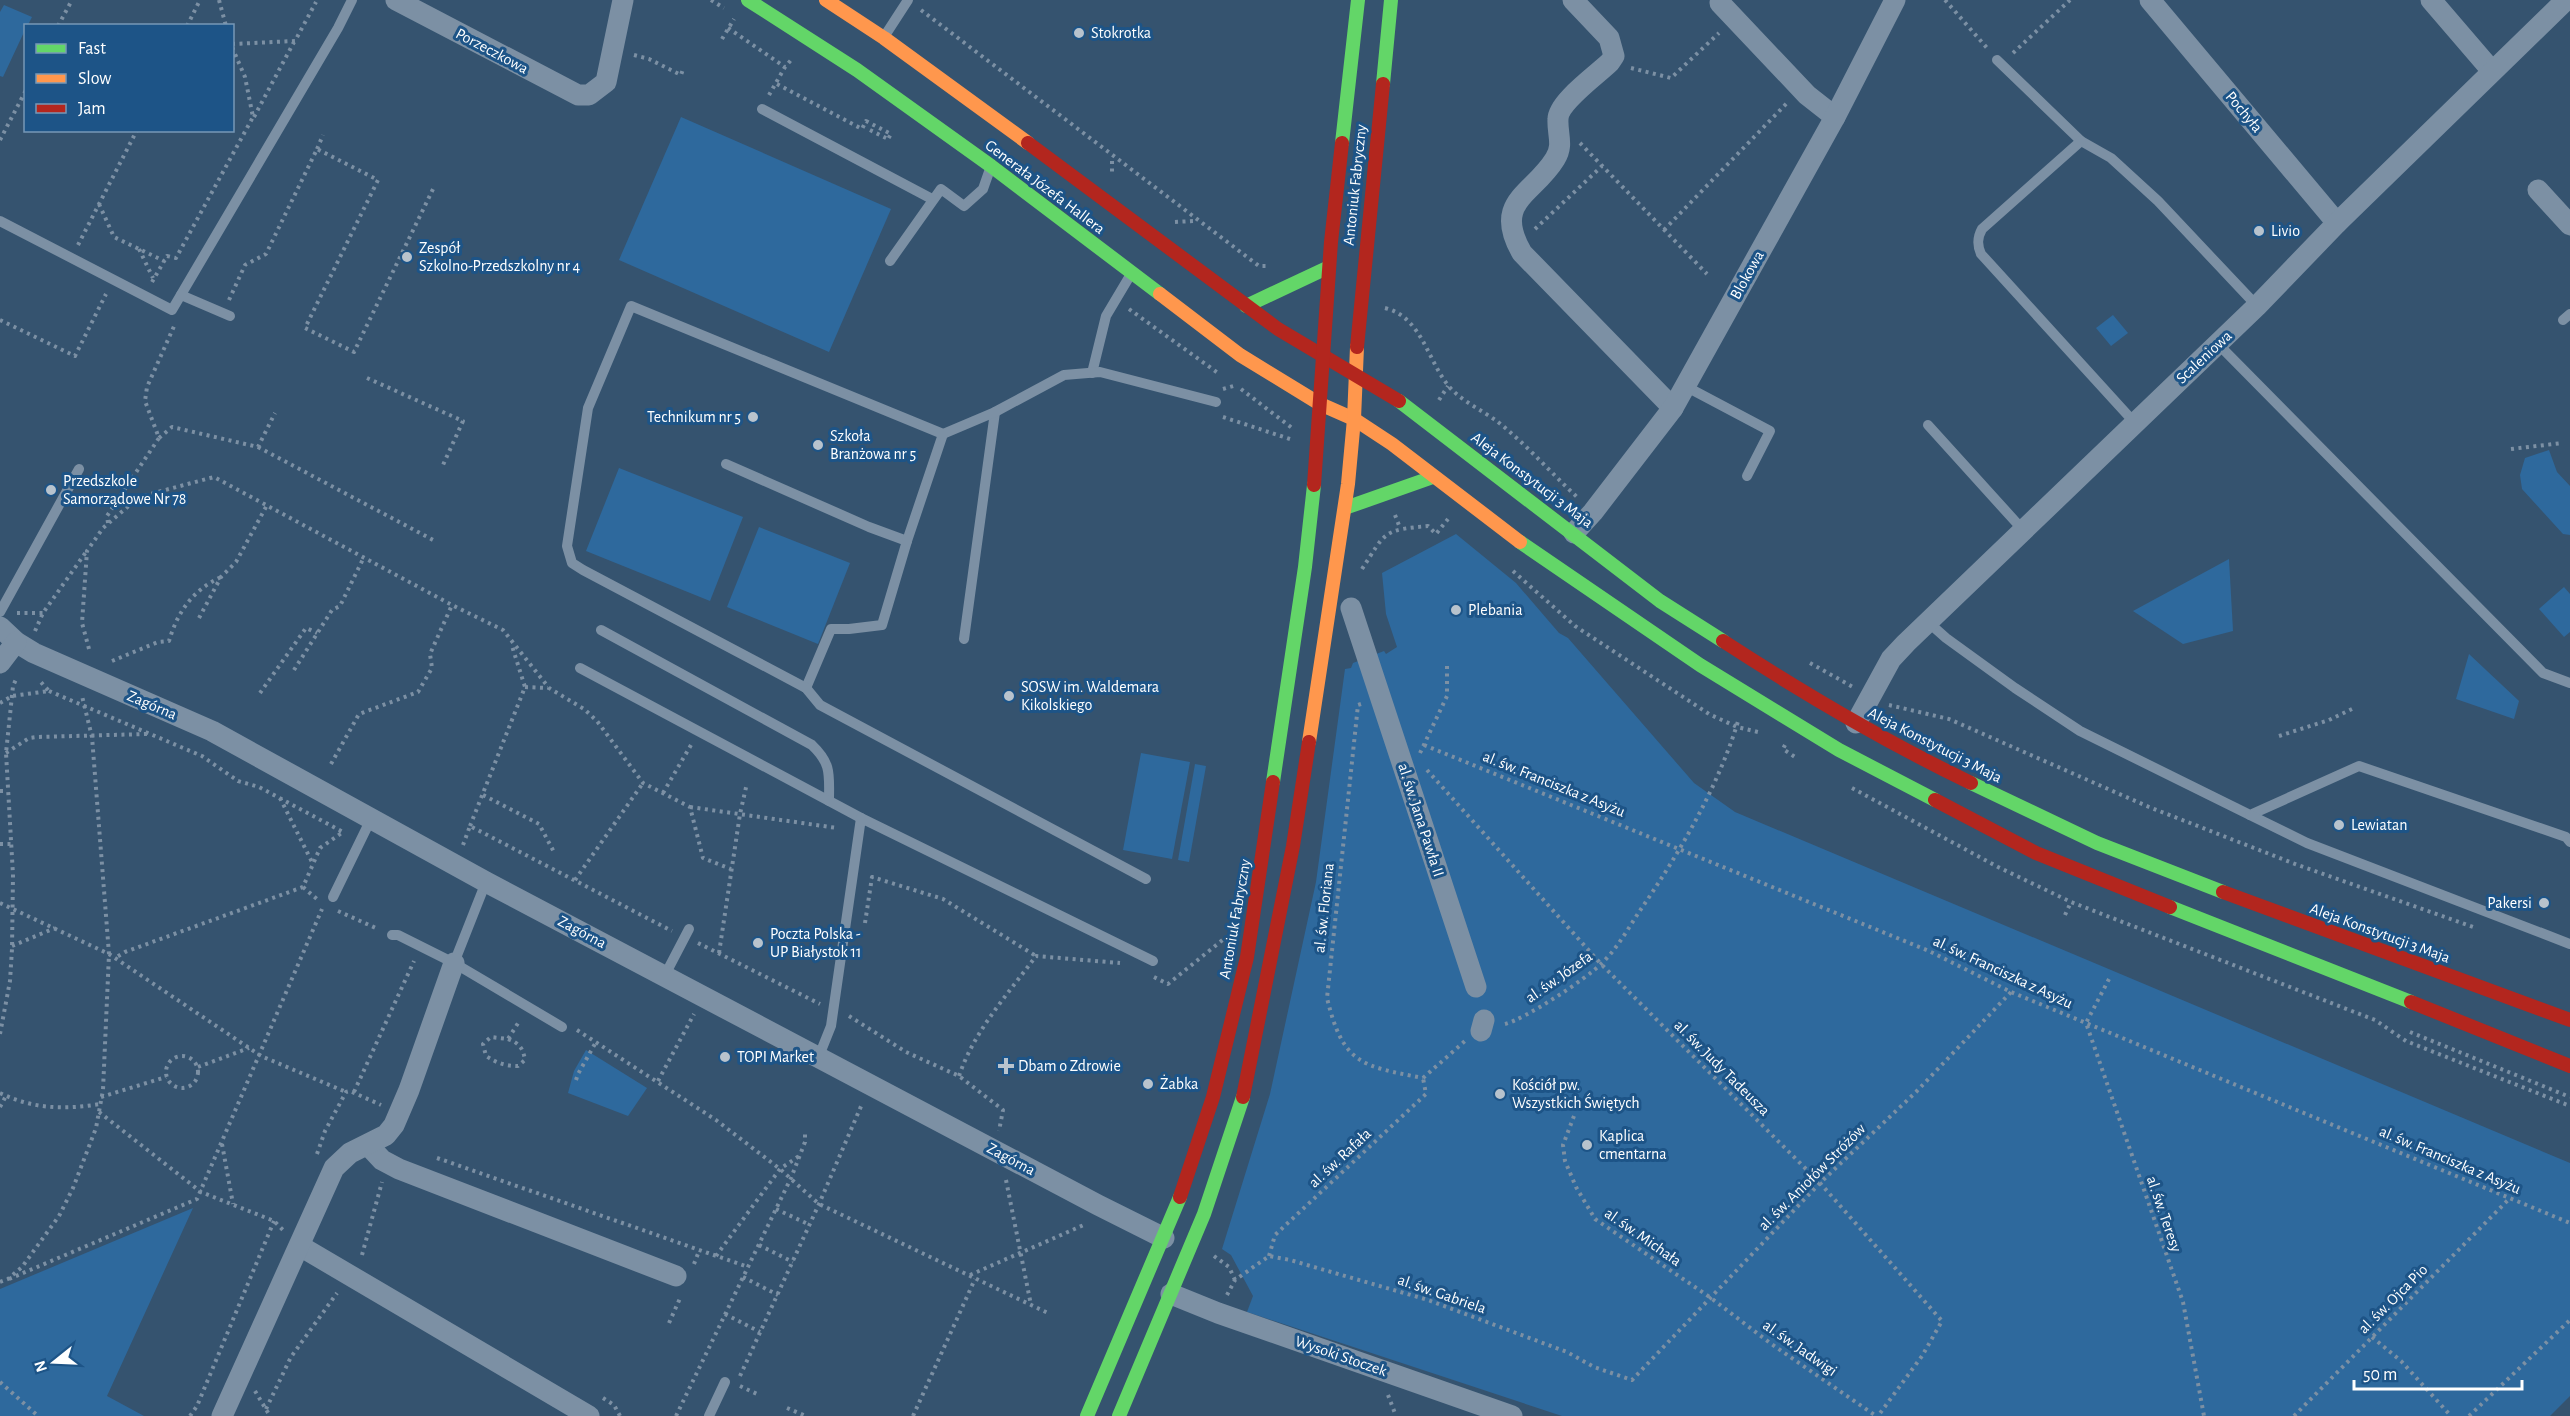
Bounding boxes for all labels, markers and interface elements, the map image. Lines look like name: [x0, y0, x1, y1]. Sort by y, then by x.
legend: [24, 24, 234, 132]
street label: Porzeczkowa: [453, 25, 531, 77]
place label: Stokrotka: [1091, 25, 1151, 41]
marker: Stokrotka: [1072, 26, 1086, 40]
text: Fast: [78, 40, 106, 58]
text: Slow: [78, 70, 111, 88]
street label: Pochyła: [2222, 88, 2266, 136]
text: Jam: [78, 100, 106, 118]
street label: Antoniuk Fabryczny: [1341, 124, 1370, 246]
street label: Generała Józefa Hallera: [982, 137, 1108, 237]
place label: Livio: [2271, 223, 2300, 239]
marker: Livio: [2252, 224, 2266, 238]
place label: Zespół Szkolno-Przedszkolny nr 4: [419, 240, 581, 275]
street label: Blokowa: [1727, 248, 1767, 302]
marker: Zespół Szkolno-Przedszkolny nr 4: [400, 250, 414, 264]
street label: Scaleniowa: [2173, 327, 2235, 387]
place label: Technikum nr 5: [647, 409, 741, 425]
marker: Technikum nr 5: [746, 410, 760, 424]
place label: Szkoła Branżowa nr 5: [830, 428, 916, 462]
street label: Aleja Konstytucji 3 Maja: [1468, 429, 1596, 532]
marker: Szkoła Branżowa nr 5: [811, 438, 825, 452]
place label: Przedszkole Samorządowe Nr 78: [63, 473, 186, 507]
marker: Przedszkole Samorządowe Nr 78: [44, 483, 58, 497]
place label: Plebania: [1468, 602, 1523, 618]
marker: Plebania: [1449, 603, 1463, 617]
place label: SOSW im. Waldemara Kikolskiego: [1021, 679, 1159, 713]
street label: Zagórna: [125, 687, 179, 723]
marker: SOSW im. Waldemara Kikolskiego: [1002, 689, 1016, 703]
street label: Aleja Konstytucji 3 Maja: [1865, 704, 2005, 787]
street label: al. św. Franciszka z Asyżu: [1480, 748, 1627, 821]
street label: al. św. Jana Pawła II: [1395, 761, 1447, 879]
place label: Lewiatan: [2351, 817, 2407, 833]
marker: Lewiatan: [2332, 818, 2346, 832]
street label: Antoniuk Fabryczny: [1217, 858, 1254, 980]
street label: al. św. Floriana: [1311, 862, 1337, 954]
place label: Pakersi: [2487, 895, 2532, 911]
marker: Pakersi: [2537, 896, 2551, 910]
street label: Aleja Konstytucji 3 Maja: [2307, 900, 2452, 967]
street label: Zagórna: [555, 913, 609, 951]
place label: Poczta Polska - UP Białystok 11: [770, 926, 861, 961]
street label: al. św. Franciszka z Asyżu: [1930, 933, 2075, 1012]
marker: Poczta Polska - UP Białystok 11: [751, 936, 765, 950]
street label: al. św. Józefa: [1523, 948, 1595, 1006]
street label: al. św. Judy Tadeusza: [1670, 1017, 1773, 1120]
place label: TOPI Market: [737, 1049, 814, 1065]
marker: TOPI Market: [718, 1050, 732, 1064]
place label: Dbam o Zdrowie: [1018, 1058, 1121, 1074]
marker: Dbam o Zdrowie: [999, 1059, 1013, 1073]
place label: Żabka: [1160, 1074, 1198, 1092]
marker: Żabka: [1141, 1077, 1155, 1091]
place label: Kościół pw. Wszystkich Świętych: [1512, 1077, 1640, 1112]
marker: Kościół pw. Wszystkich Świętych: [1493, 1087, 1507, 1101]
street label: al. św. Aniołów Stróżów: [1755, 1120, 1869, 1234]
street label: al. św. Franciszka z Asyżu: [2377, 1123, 2523, 1198]
street label: al. św. Rafała: [1306, 1125, 1374, 1191]
place label: Kaplica cmentarna: [1599, 1128, 1667, 1162]
marker: Kaplica cmentarna: [1580, 1138, 1594, 1152]
street label: Zagórna: [984, 1140, 1038, 1178]
street label: al. św. Teresy: [2143, 1174, 2184, 1254]
street label: al. św. Michała: [1602, 1205, 1684, 1269]
street label: al. św. Ojca Pio: [2355, 1261, 2431, 1337]
street label: al. św. Gabriela: [1396, 1271, 1488, 1317]
street label: al. św. Jadwigi: [1760, 1317, 1840, 1379]
north arrow: [24, 1332, 84, 1392]
street label: Wysoki Stoczek: [1293, 1333, 1390, 1380]
scale bar: [2354, 1353, 2522, 1391]
text: N: [31, 1359, 50, 1374]
text: 50 m: [2363, 1366, 2397, 1384]

